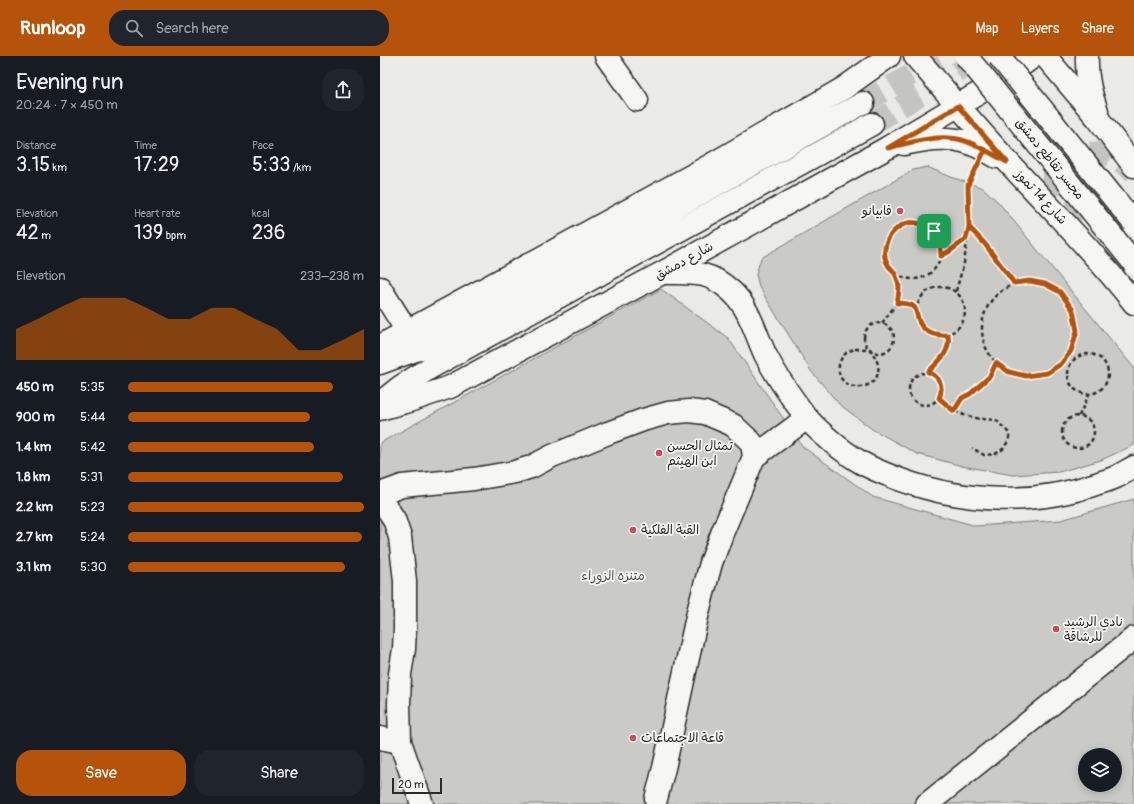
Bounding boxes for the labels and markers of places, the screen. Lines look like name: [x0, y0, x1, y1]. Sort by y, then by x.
place label: فابيانو: [861, 203, 892, 219]
marker: فابيانو: [895, 206, 905, 216]
pin: [917, 214, 951, 248]
place label: تمثال الحسن ابن الهيثم: [667, 438, 733, 471]
marker: تمثال الحسن ابن الهيثم: [654, 448, 664, 458]
place label: القبة الفلكية: [641, 522, 699, 538]
marker: القبة الفلكية: [628, 525, 638, 535]
place label: نادي الرشيد للرشاقة: [1064, 614, 1123, 645]
marker: نادي الرشيد للرشاقة: [1051, 624, 1061, 634]
place label: قاعة الاجتماعات: [641, 730, 724, 746]
marker: قاعة الاجتماعات: [628, 733, 638, 743]

